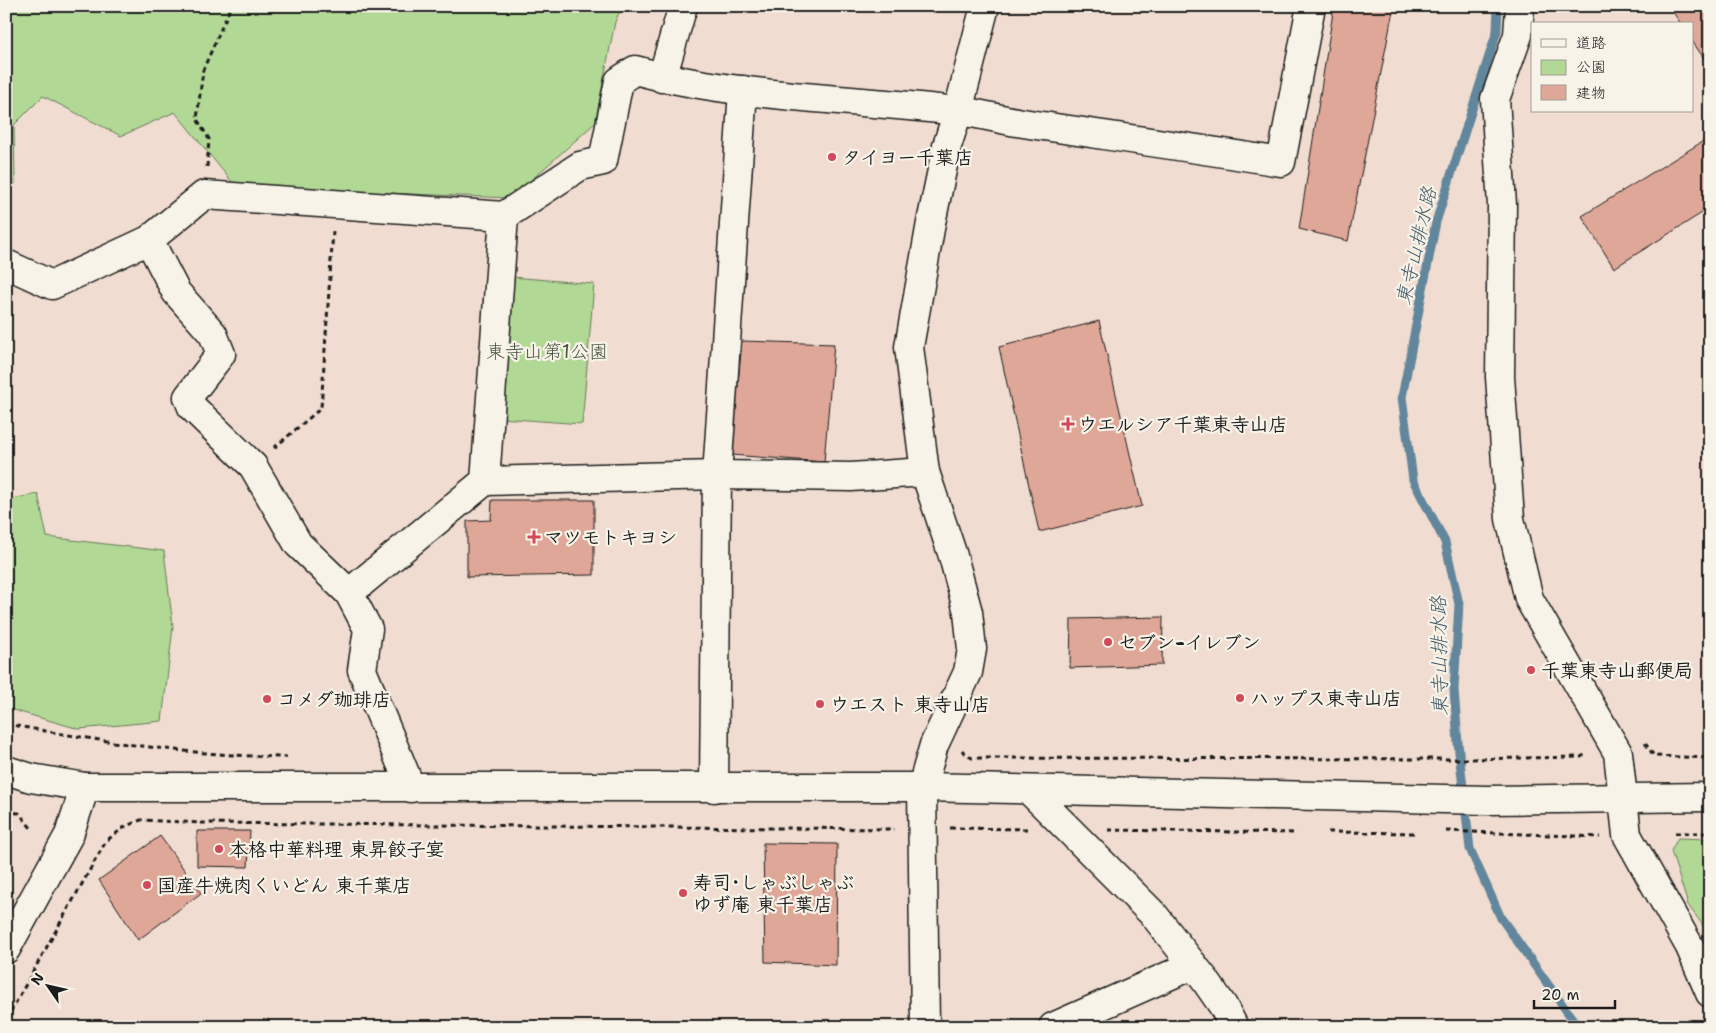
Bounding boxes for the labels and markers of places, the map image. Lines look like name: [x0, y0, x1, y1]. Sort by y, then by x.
place label: タイヨー千葉店: [842, 145, 973, 170]
marker: タイヨー千葉店: [826, 151, 838, 163]
place label: ウエルシア千葉東寺山店: [1078, 412, 1287, 437]
marker: ウエルシア千葉東寺山店: [1062, 418, 1074, 430]
place label: マツモトキヨシ: [544, 525, 677, 550]
marker: マツモトキヨシ: [528, 531, 540, 543]
place label: セブン-イレブン: [1118, 630, 1261, 655]
marker: セブン-イレブン: [1102, 636, 1114, 648]
place label: 千葉東寺山郵便局: [1541, 658, 1693, 683]
marker: 千葉東寺山郵便局: [1525, 664, 1537, 676]
place label: ハップス東寺山店: [1250, 686, 1402, 711]
place label: コメダ珈琲店: [277, 687, 391, 712]
place label: ウエスト 東寺山店: [830, 692, 990, 717]
marker: ハップス東寺山店: [1234, 692, 1246, 704]
marker: コメダ珈琲店: [261, 693, 273, 705]
marker: ウエスト 東寺山店: [814, 698, 826, 710]
place label: 本格中華料理 東昇餃子宴: [229, 837, 445, 862]
marker: 本格中華料理 東昇餃子宴: [213, 843, 225, 855]
place label: 寿司･しゃぶしゃぶ ゆず庵 東千葉店: [693, 870, 855, 917]
place label: 国産牛焼肉くいどん 東千葉店: [157, 873, 411, 898]
marker: 国産牛焼肉くいどん 東千葉店: [141, 879, 153, 891]
marker: 寿司･しゃぶしゃぶ ゆず庵 東千葉店: [677, 887, 689, 899]

